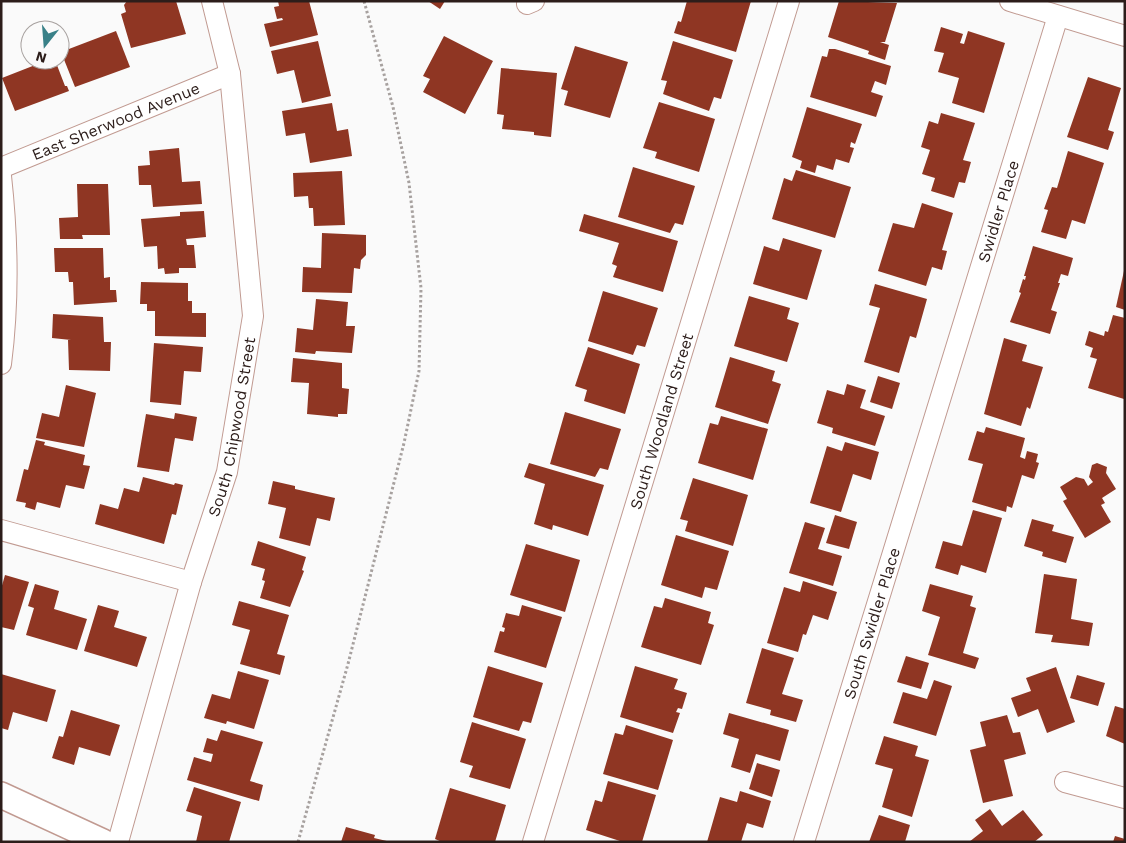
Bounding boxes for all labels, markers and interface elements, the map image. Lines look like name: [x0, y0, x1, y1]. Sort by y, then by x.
north arrow: [20, 20, 70, 70]
text: N: [34, 48, 48, 67]
street label: East Sherwood Avenue: [29, 78, 203, 164]
street label: Swidler Place: [974, 158, 1023, 265]
street label: South Woodland Street: [626, 331, 697, 512]
street label: South Chipwood Street: [204, 335, 259, 519]
street label: South Swidler Place: [840, 545, 904, 701]

